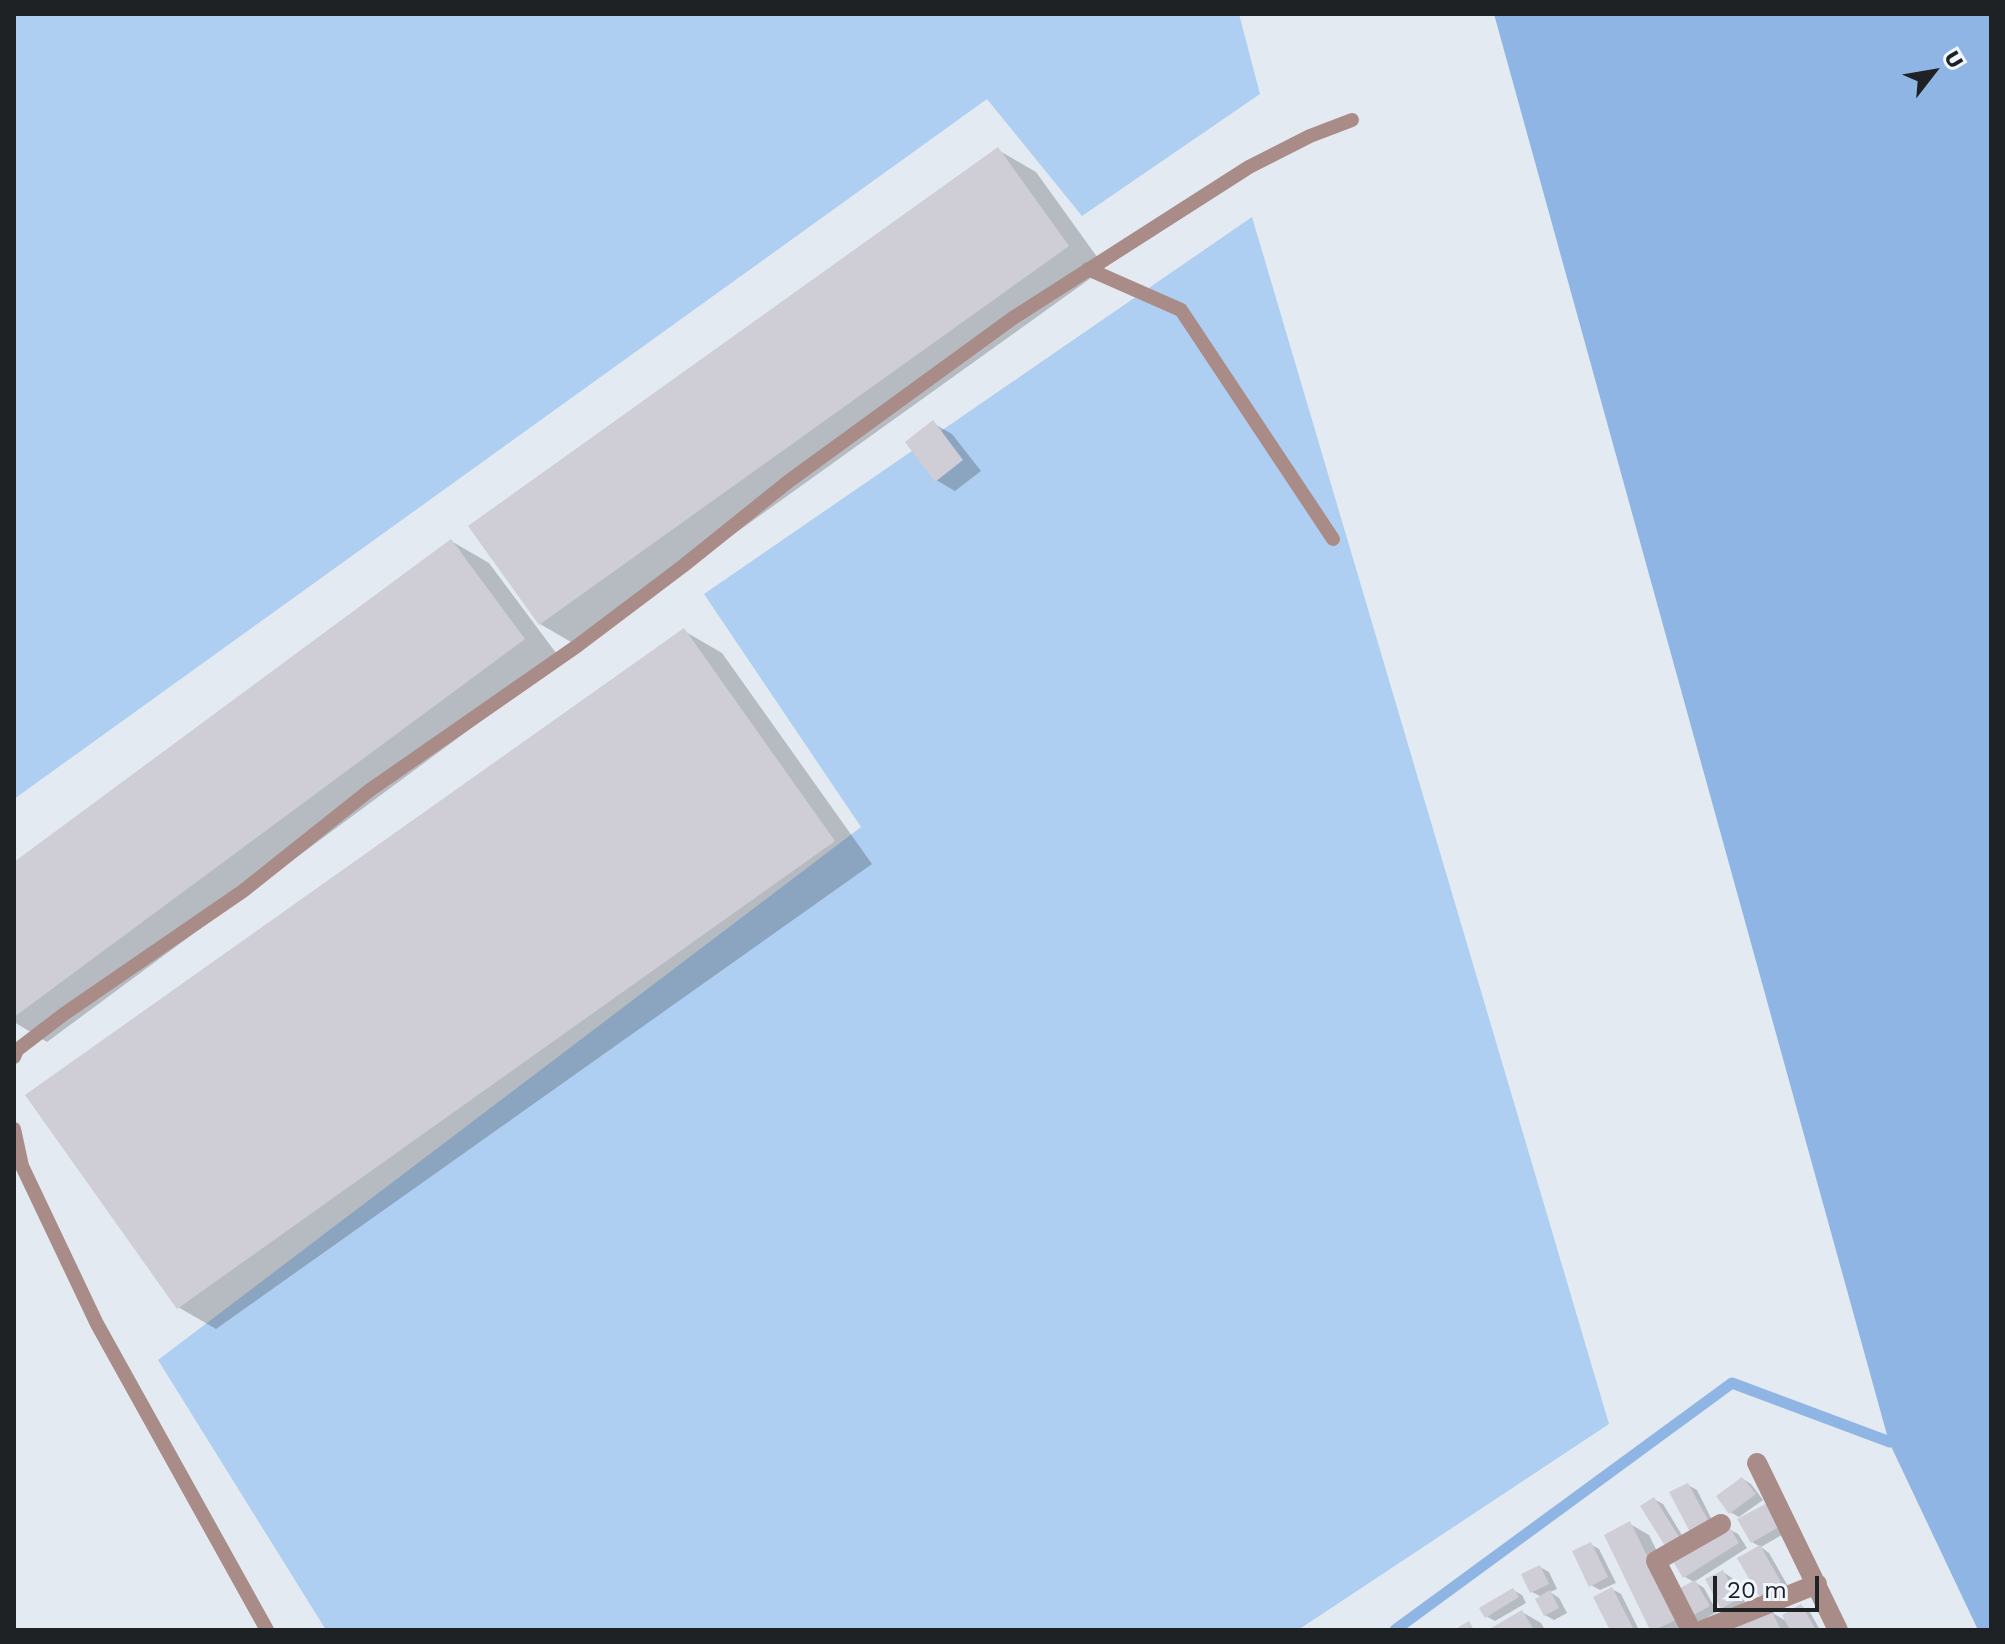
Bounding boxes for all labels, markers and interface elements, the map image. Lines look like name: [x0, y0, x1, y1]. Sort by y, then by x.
north arrow: [1893, 32, 1973, 112]
text: U: [1939, 46, 1969, 73]
scale bar: [1717, 1560, 1823, 1610]
text: 20 m: [1727, 1576, 1787, 1604]

